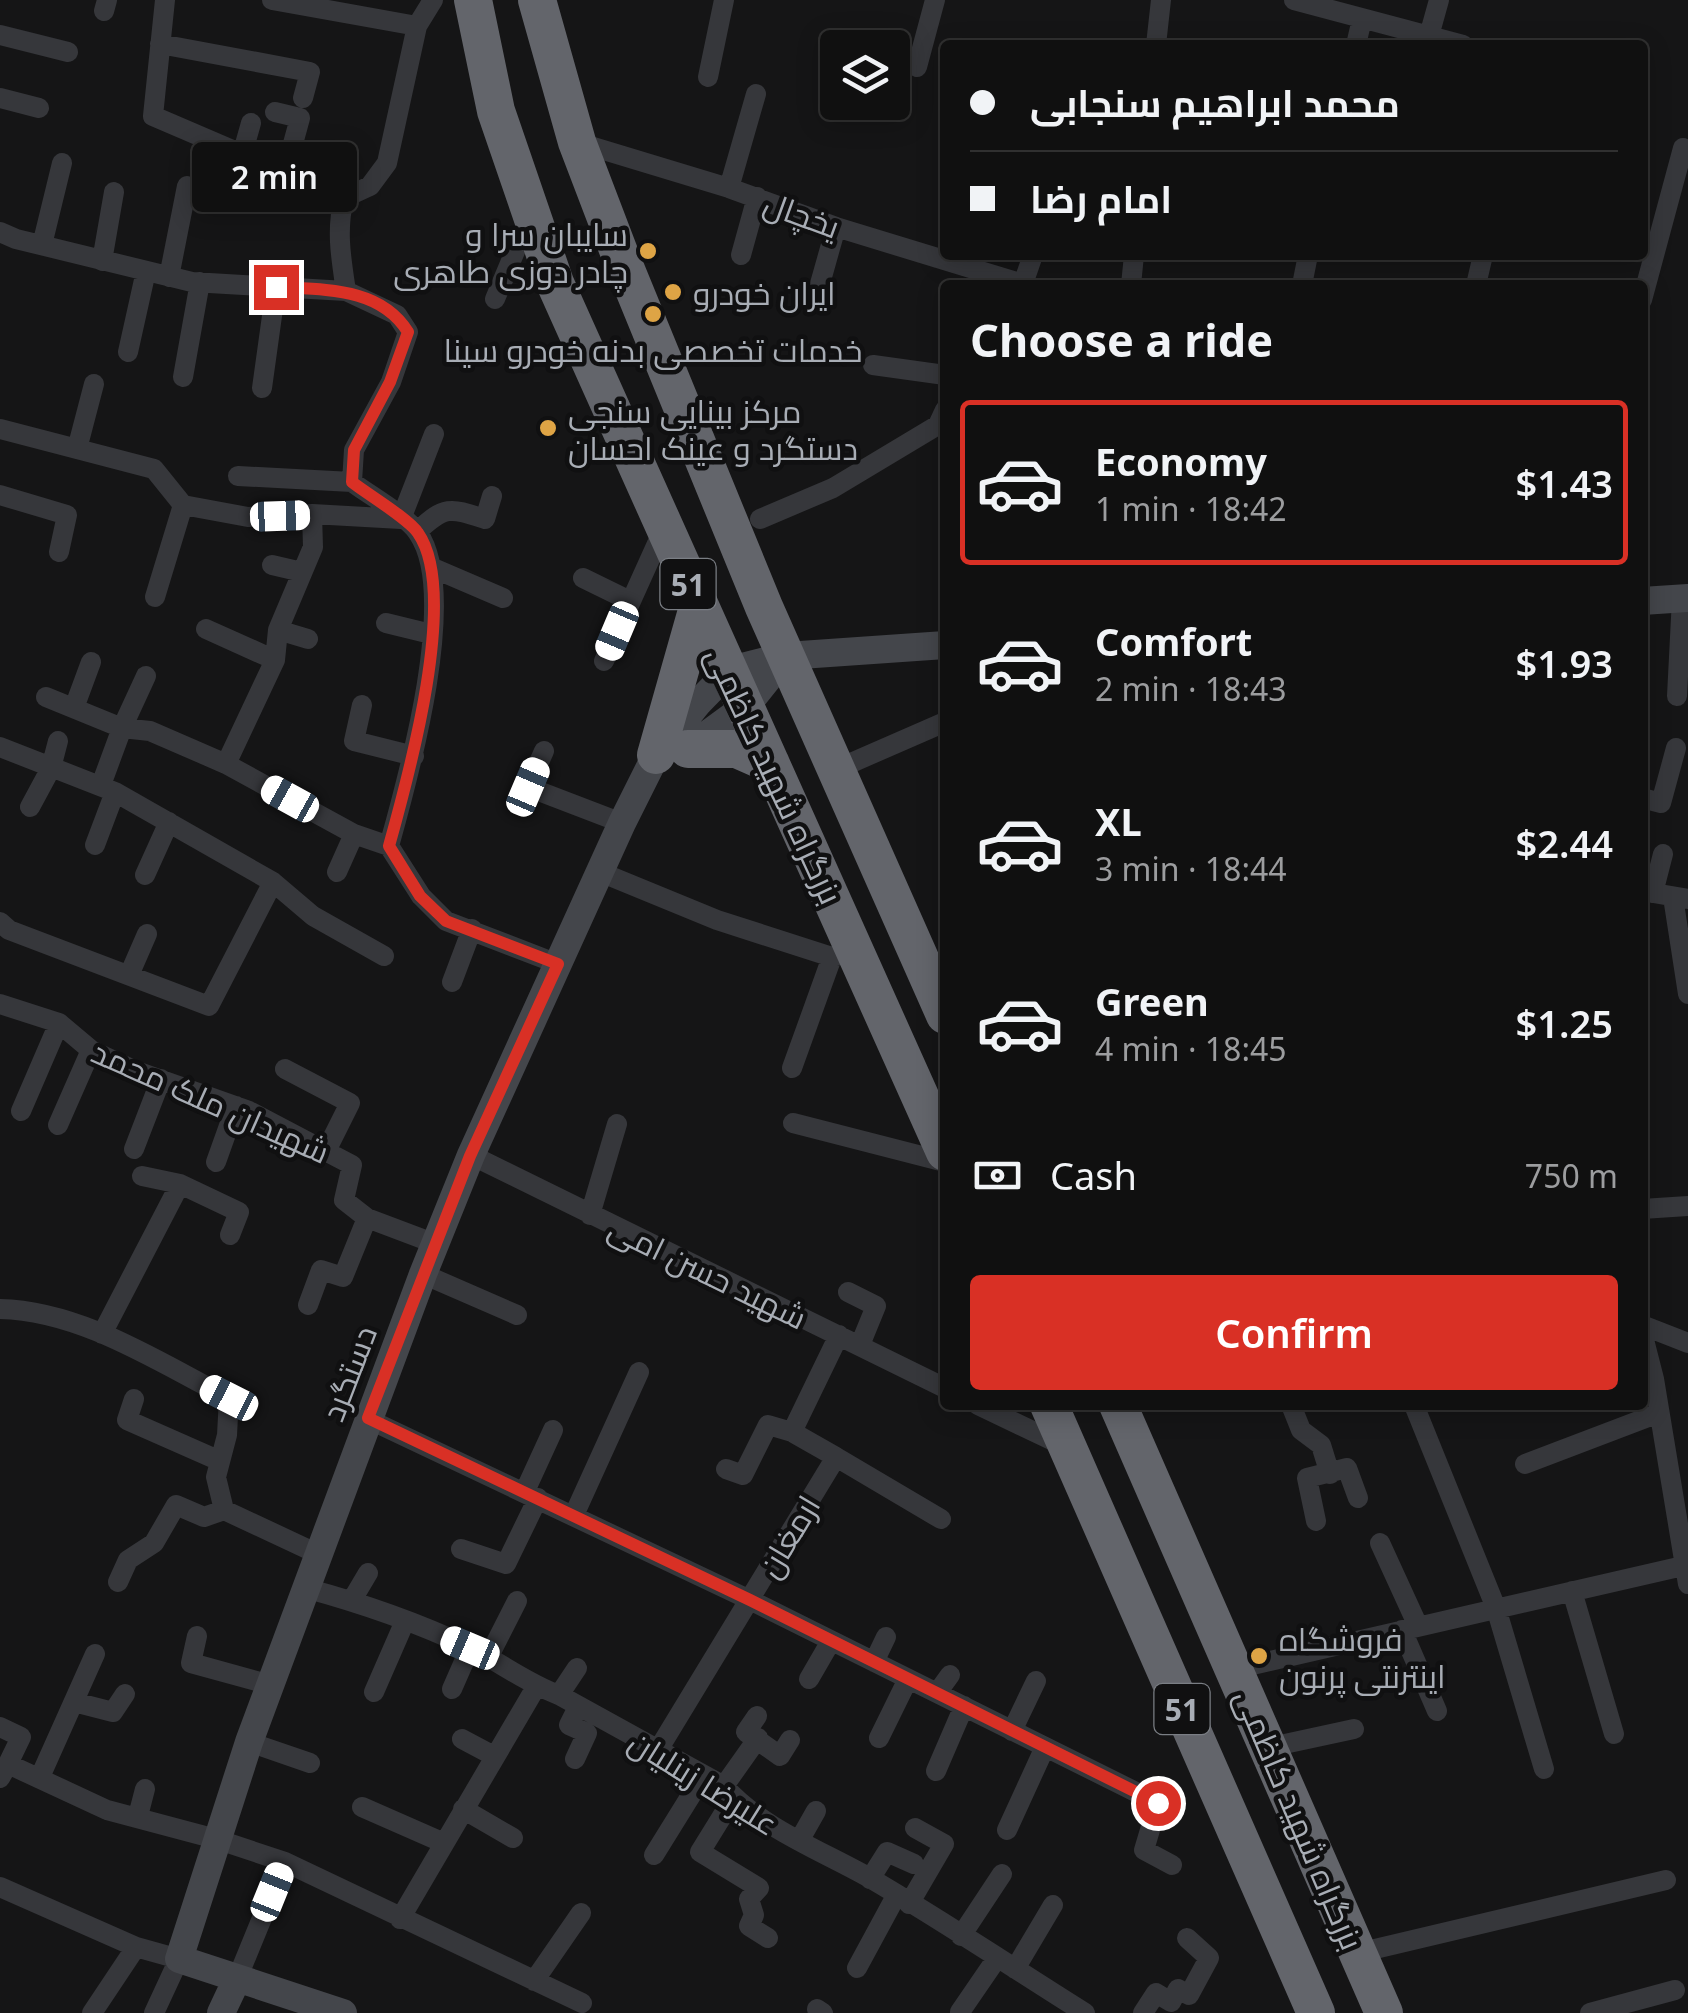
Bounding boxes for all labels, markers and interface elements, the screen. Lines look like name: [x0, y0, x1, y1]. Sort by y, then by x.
map controls: [820, 30, 910, 120]
button: layers: [820, 30, 910, 120]
text: محمد ابراهیم سنجابی: [1030, 76, 1400, 128]
callout: 2 min: [194, 142, 358, 212]
text: 2 min: [231, 155, 318, 198]
text: امام رضا: [1030, 172, 1172, 224]
street label: یخچال: [758, 180, 846, 249]
place label: سایبان سرا و چادر دوزی طاهری: [393, 212, 628, 293]
marker: سایبان سرا و چادر دوزی طاهری: [637, 240, 659, 262]
route end: [254, 265, 299, 310]
place label: ایران خودرو: [693, 271, 836, 314]
marker: ایران خودرو: [662, 281, 684, 303]
marker: خدمات تخصصی بدنه خودرو سینا: [642, 303, 664, 325]
text: Choose a ride: [970, 309, 1273, 370]
place label: خدمات تخصصی بدنه خودرو سینا: [443, 328, 863, 371]
place label: مرکز بینایی سنجی دستگرد و عینک احسان: [568, 389, 858, 469]
marker: مرکز بینایی سنجی دستگرد و عینک احسان: [537, 417, 559, 439]
text: Economy: [1095, 435, 1267, 487]
icon: car: [975, 438, 1065, 528]
text: $1.43: [1516, 457, 1613, 509]
text: 1 min · 18:42: [1095, 487, 1287, 530]
car: [249, 500, 311, 532]
road number: 51: [660, 559, 716, 609]
car: [591, 598, 643, 664]
text: Comfort: [1095, 615, 1252, 667]
icon: car: [975, 618, 1065, 708]
text: $1.93: [1516, 637, 1613, 689]
street label: بزرگراه شهید کاظمی: [697, 640, 853, 910]
text: 2 min · 18:43: [1095, 667, 1287, 710]
car: [502, 754, 554, 820]
car: [256, 771, 324, 827]
text: XL: [1095, 795, 1142, 847]
icon: car: [975, 798, 1065, 888]
text: $2.44: [1516, 817, 1613, 869]
text: 3 min · 18:44: [1095, 847, 1287, 890]
text: Green: [1095, 975, 1209, 1027]
icon: car: [975, 978, 1065, 1068]
text: $1.25: [1516, 997, 1613, 1049]
text: 4 min · 18:45: [1095, 1027, 1287, 1070]
street label: شهیدان ملک محمد: [85, 1029, 337, 1173]
icon: cash: [970, 1148, 1025, 1203]
text: Cash: [1050, 1149, 1137, 1201]
text: 750 m: [1525, 1154, 1618, 1197]
street label: شهید حسن امی: [602, 1205, 814, 1339]
button: Confirm: [970, 1275, 1618, 1390]
street label: دستگرد: [310, 1319, 386, 1427]
car: [195, 1371, 263, 1425]
street label: ارمغان: [747, 1487, 829, 1585]
place label: فروشگاه اینترنتی پرنون: [1279, 1617, 1446, 1698]
car: [437, 1622, 503, 1674]
marker: فروشگاه اینترنتی پرنون: [1248, 1645, 1270, 1667]
street label: بزرگراه شهید کاظمی: [1226, 1682, 1374, 1956]
road number: 51: [1154, 1684, 1210, 1734]
street label: علیرضا زینلیان: [621, 1719, 787, 1845]
route start: [1136, 1781, 1181, 1826]
car: [247, 1859, 297, 1925]

